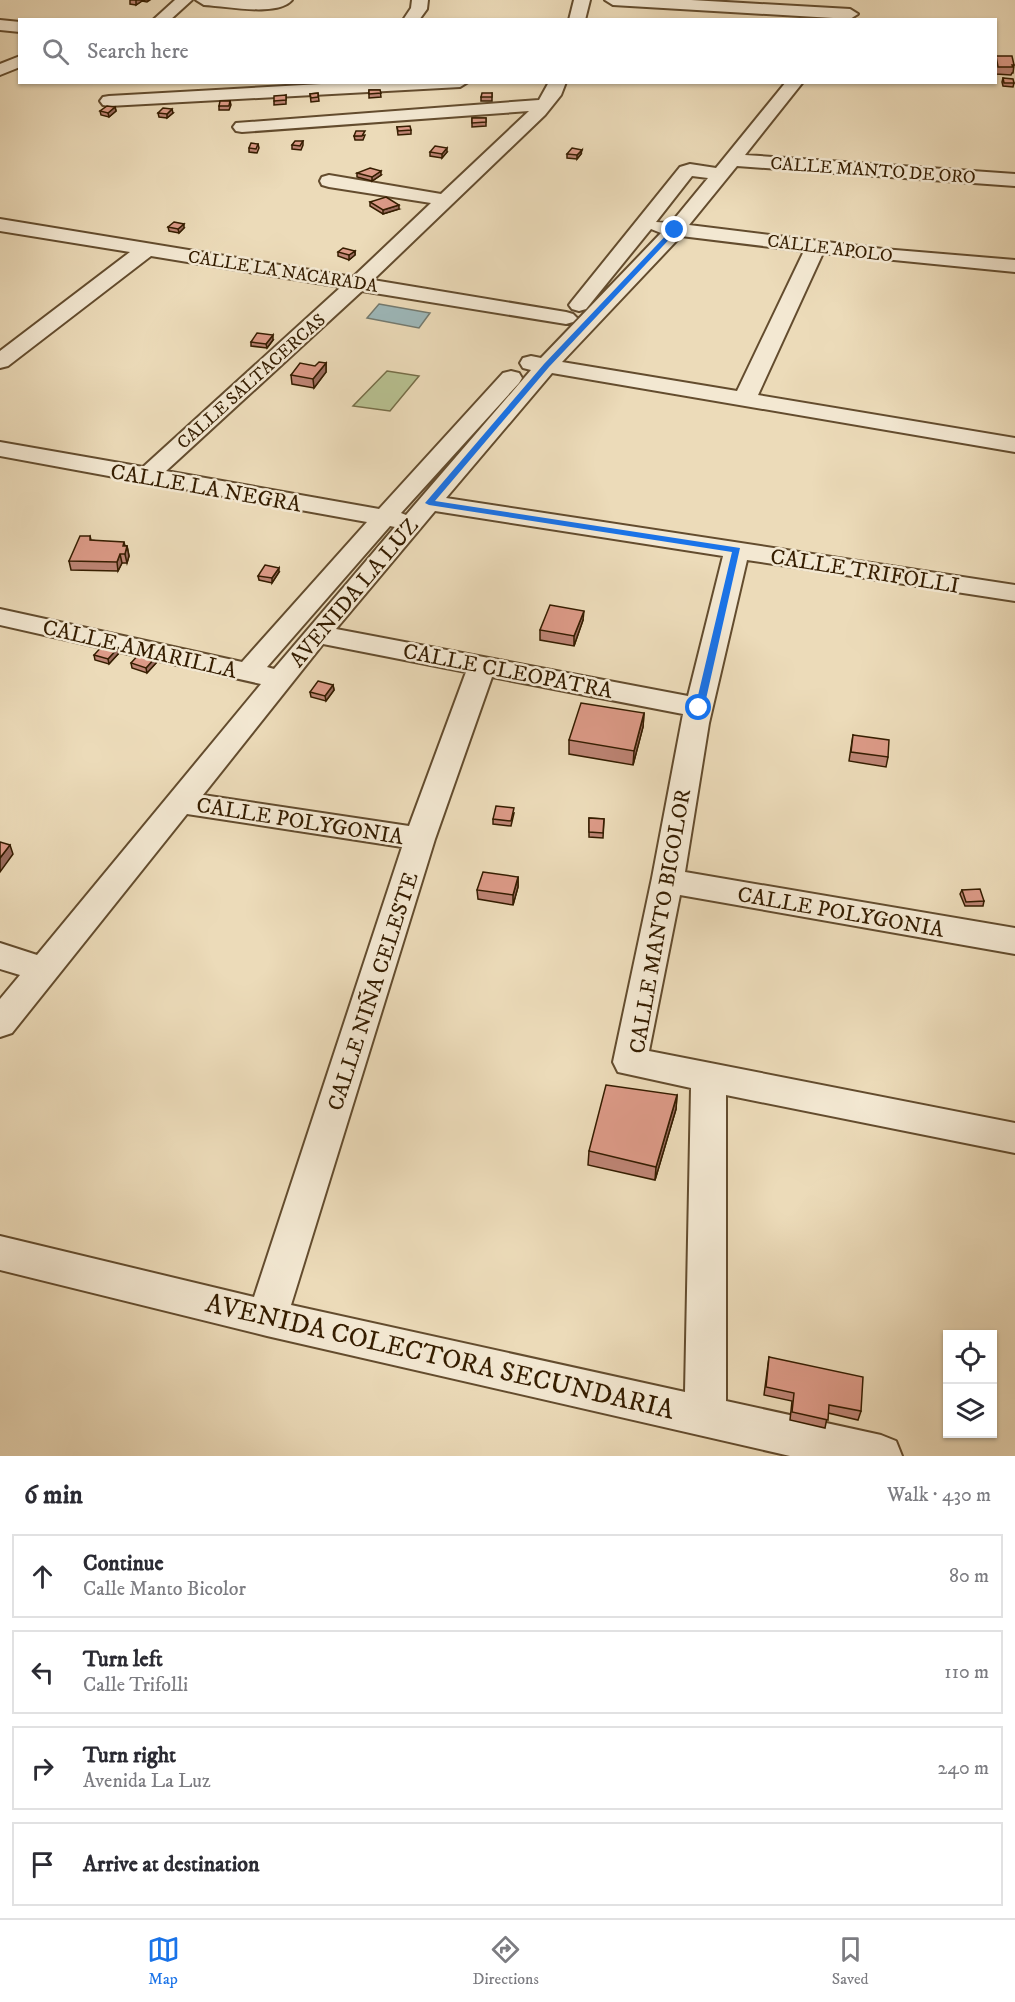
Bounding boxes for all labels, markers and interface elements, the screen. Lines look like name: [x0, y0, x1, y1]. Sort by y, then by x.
search box: [18, 18, 997, 84]
icon: search: [39, 35, 72, 68]
text: Search here: [87, 38, 189, 65]
street label: CALLE MANTO DE ORO: [769, 153, 976, 189]
route end: [661, 216, 687, 242]
street label: CALLE APOLO: [766, 230, 894, 268]
street label: CALLE LA NACARADA: [186, 246, 380, 298]
street label: CALLE SALTACERCAS: [173, 309, 331, 454]
street label: CALLE LA NEGRA: [108, 458, 304, 519]
street label: AVENIDA LA LUZ: [284, 513, 424, 673]
street label: CALLE TRIFOLLI: [769, 543, 961, 600]
street label: CALLE AMARILLA: [40, 614, 240, 685]
street label: CALLE CLEOPATRA: [401, 638, 616, 705]
route start: [685, 694, 711, 720]
street label: CALLE MANTO BICOLOR: [624, 786, 697, 1056]
street label: CALLE POLYGONIA: [194, 792, 406, 851]
street label: CALLE NIÑA CELESTE: [321, 868, 425, 1114]
street label: CALLE POLYGONIA: [735, 881, 947, 944]
street label: AVENIDA COLECTORA SECUNDARIA: [202, 1286, 678, 1428]
map controls: [943, 1330, 997, 1438]
button: locate: [943, 1330, 997, 1384]
button: layers: [943, 1384, 997, 1438]
text: 6 min: [24, 1479, 83, 1512]
text: Walk · 430 m: [887, 1483, 991, 1508]
text: Continue: [83, 1550, 164, 1577]
icon: ahead: [26, 1560, 59, 1593]
text: 80 m: [949, 1564, 989, 1589]
text: Calle Manto Bicolor: [83, 1577, 246, 1602]
text: Turn left: [83, 1646, 163, 1673]
icon: left: [26, 1656, 59, 1689]
text: 110 m: [944, 1660, 989, 1685]
text: Calle Trifolli: [83, 1673, 188, 1698]
text: Turn right: [83, 1742, 176, 1769]
icon: right: [26, 1752, 59, 1785]
text: 240 m: [938, 1756, 989, 1781]
text: Avenida La Luz: [83, 1769, 211, 1794]
icon: arrive: [26, 1848, 59, 1881]
text: Arrive at destination: [83, 1851, 260, 1878]
tab: Map: [147, 1933, 180, 1989]
tab: Directions: [473, 1933, 539, 1989]
tab: Saved: [832, 1933, 869, 1989]

